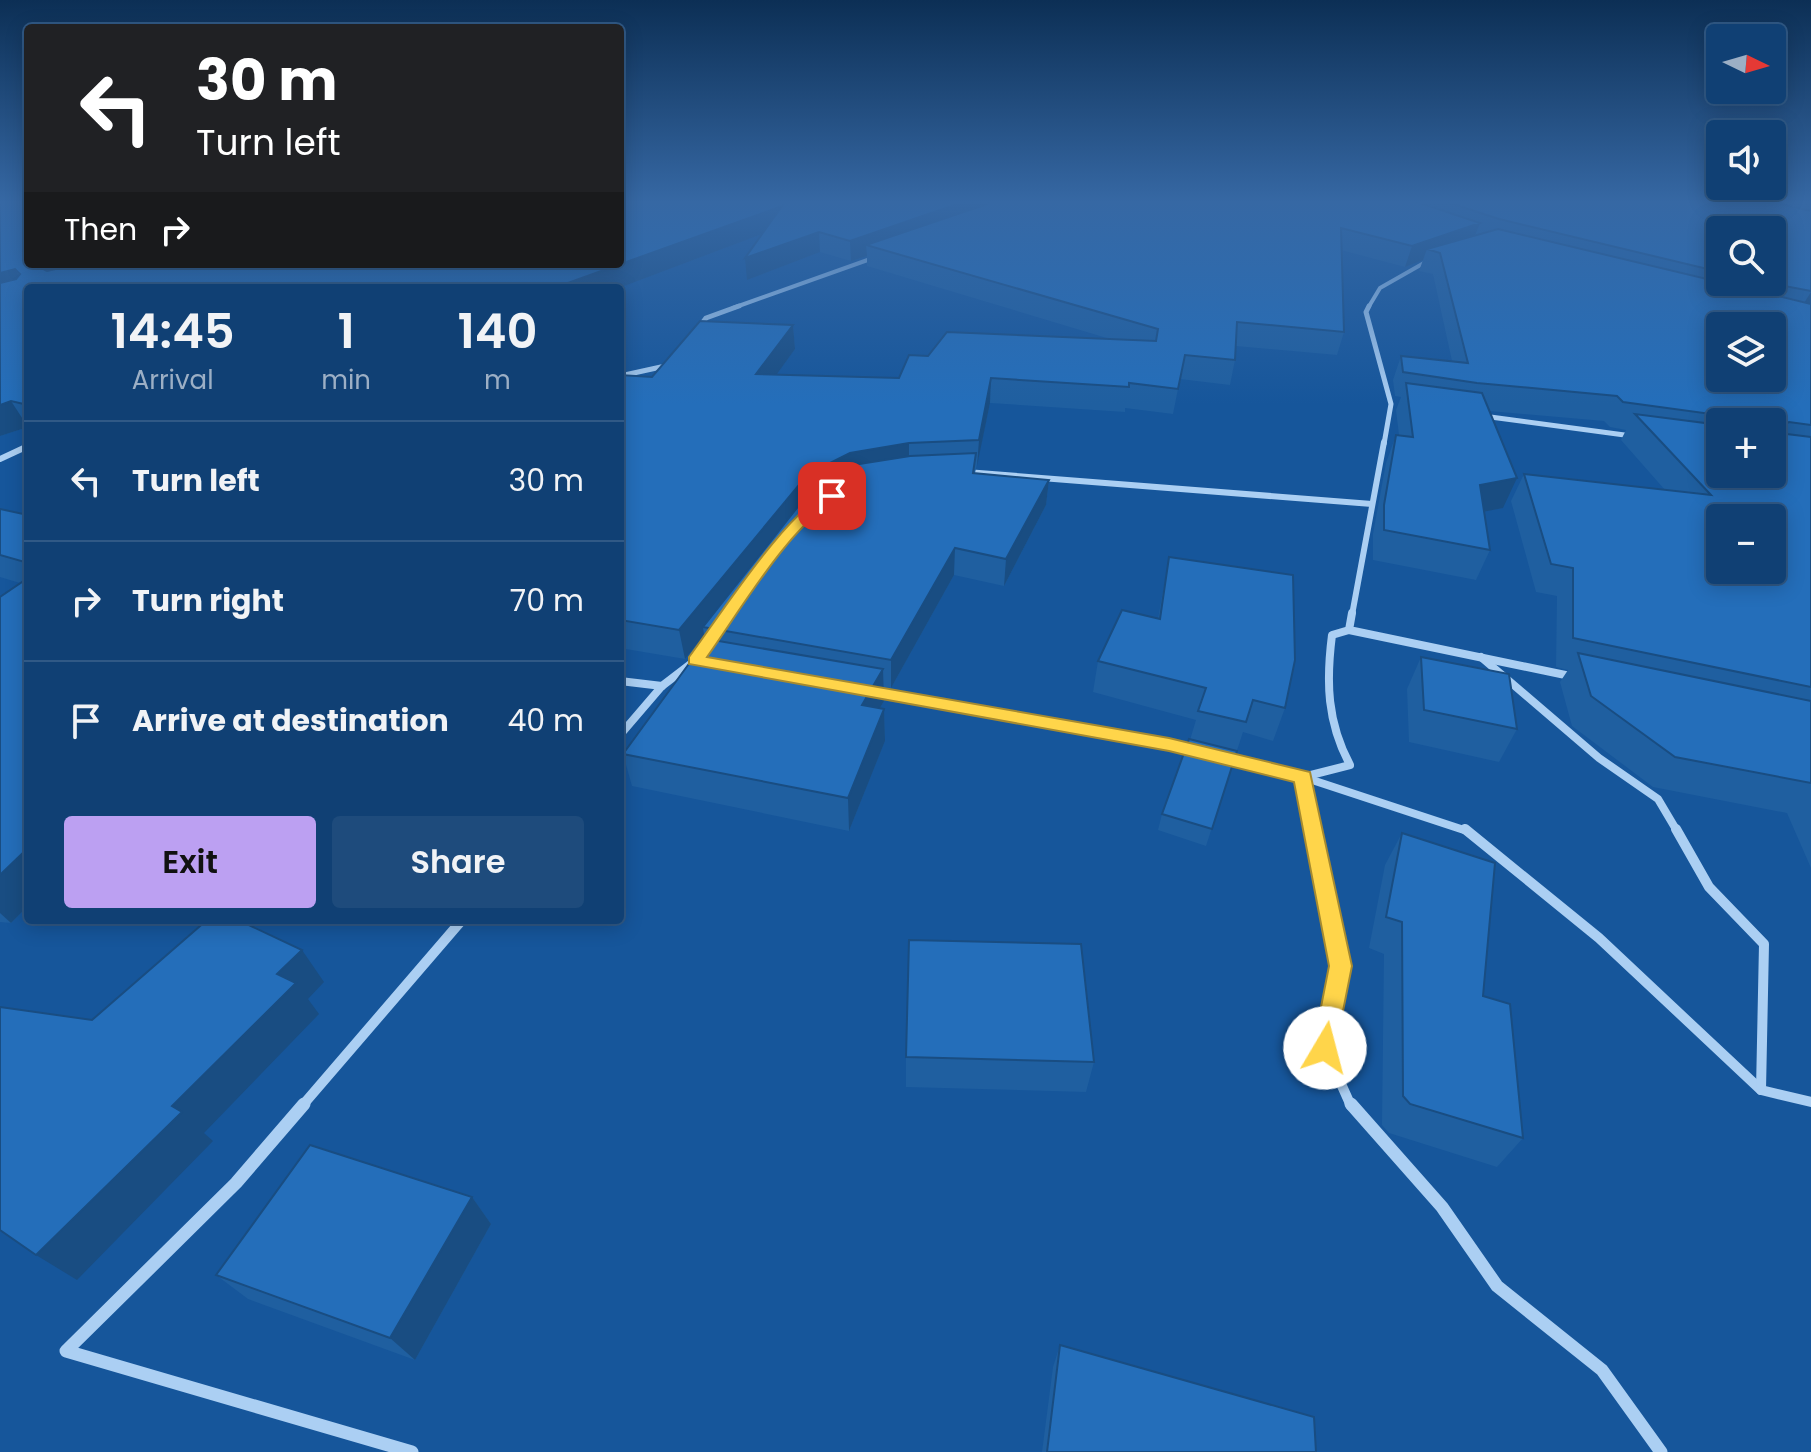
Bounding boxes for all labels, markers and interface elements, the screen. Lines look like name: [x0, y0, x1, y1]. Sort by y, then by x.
north arrow: [1706, 24, 1786, 104]
map controls: [1706, 24, 1786, 584]
text: 30 m: [196, 41, 338, 120]
icon: left: [64, 56, 168, 160]
text: Turn left: [196, 117, 341, 168]
button: sound: [1706, 120, 1786, 200]
text: Then: [64, 208, 137, 251]
icon: right: [153, 208, 197, 252]
button: search: [1706, 216, 1786, 296]
text: 14:45: [110, 298, 235, 365]
text: 1: [337, 298, 355, 365]
text: 140: [457, 298, 538, 365]
button: layers: [1706, 312, 1786, 392]
text: Arrival: [132, 362, 214, 398]
text: min: [321, 362, 371, 398]
text: m: [484, 362, 511, 398]
button: +: [1706, 408, 1786, 488]
icon: left: [64, 459, 108, 503]
text: Turn left: [132, 459, 260, 502]
text: 30 m: [509, 459, 584, 502]
pin: [798, 462, 866, 530]
icon: arrive: [810, 474, 854, 518]
button: −: [1706, 504, 1786, 584]
icon: right: [64, 579, 108, 623]
text: Turn right: [132, 579, 284, 622]
text: 70 m: [510, 579, 584, 622]
icon: arrive: [64, 699, 108, 743]
text: Arrive at destination: [132, 699, 449, 742]
text: 40 m: [507, 699, 584, 742]
button: Exit: [64, 816, 316, 908]
button: Share: [332, 816, 584, 908]
position arrow: [1283, 1006, 1367, 1090]

